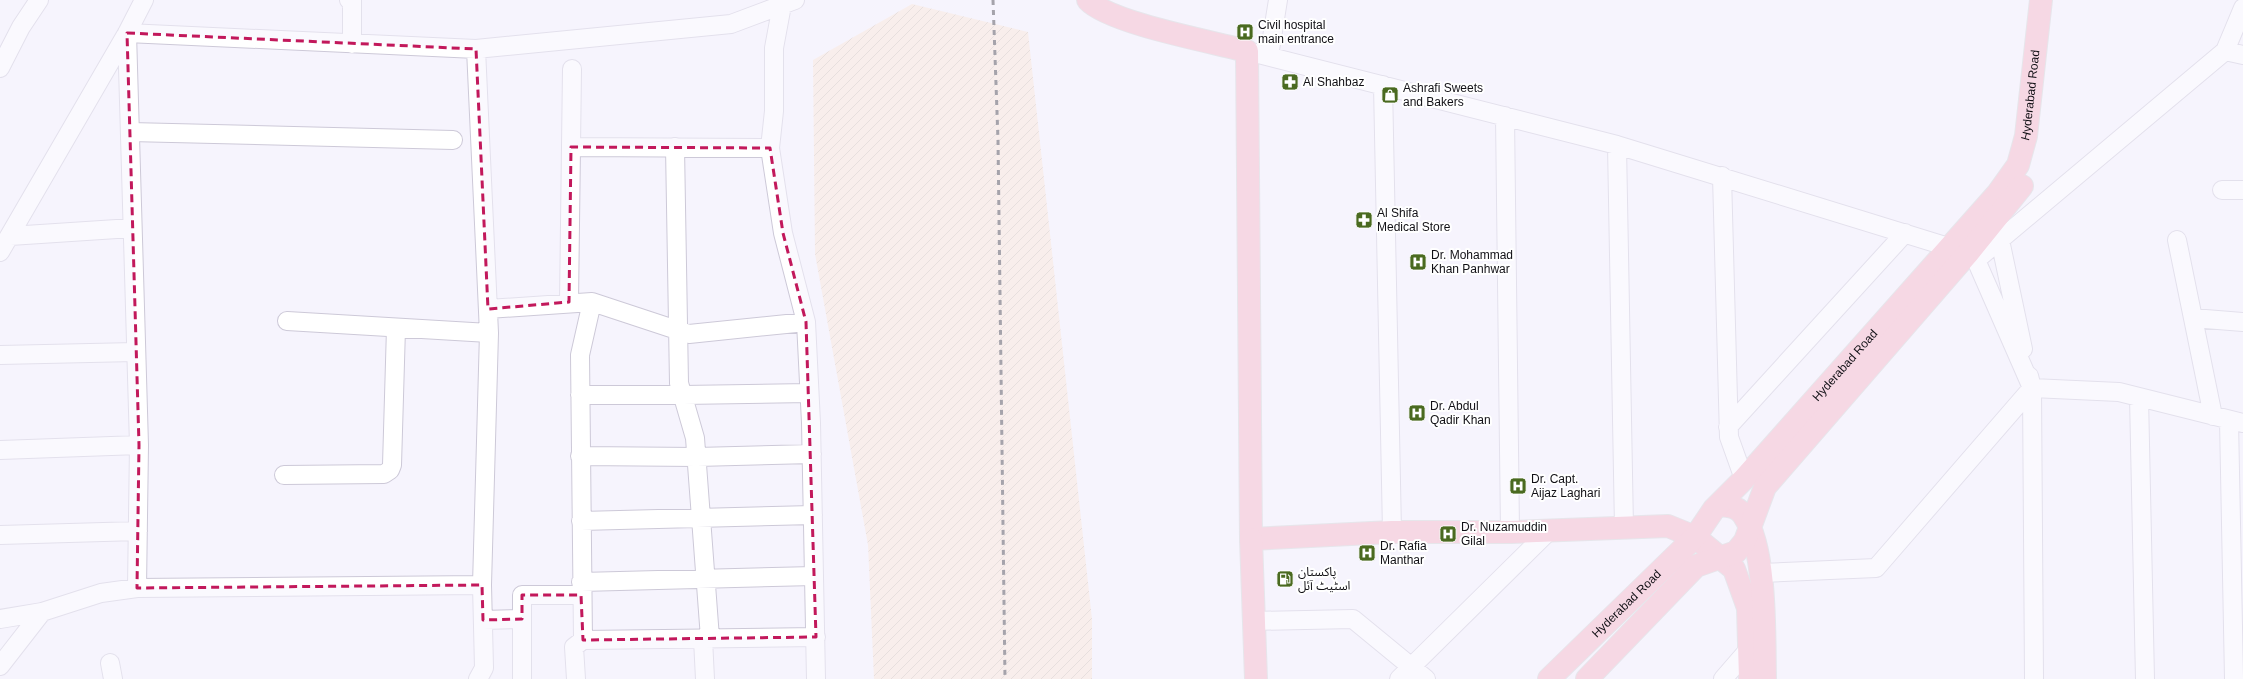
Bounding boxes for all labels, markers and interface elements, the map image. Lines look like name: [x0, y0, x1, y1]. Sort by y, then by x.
place label: Civil hospital main entrance: [1258, 18, 1334, 46]
hospital icon: Civil hospital main entrance: [1235, 22, 1255, 42]
street label: Hyderabad Road: [2018, 49, 2042, 142]
pharmacy icon: Al Shahbaz: [1280, 72, 1300, 92]
place label: Al Shahbaz: [1303, 75, 1364, 89]
place label: Ashrafi Sweets and Bakers: [1403, 81, 1483, 109]
shop icon: Ashrafi Sweets and Bakers: [1380, 85, 1400, 105]
place label: Al Shifa Medical Store: [1377, 206, 1451, 234]
pharmacy icon: Al Shifa Medical Store: [1354, 210, 1374, 230]
place label: Dr. Mohammad Khan Panhwar: [1431, 248, 1513, 276]
hospital icon: Dr. Mohammad Khan Panhwar: [1408, 252, 1428, 272]
street label: Hyderabad Road: [1810, 327, 1880, 404]
place label: Dr. Abdul Qadir Khan: [1430, 399, 1491, 427]
hospital icon: Dr. Abdul Qadir Khan: [1407, 403, 1427, 423]
place label: Dr. Capt. Aijaz Laghari: [1531, 472, 1600, 500]
hospital icon: Dr. Capt. Aijaz Laghari: [1508, 476, 1528, 496]
place label: Dr. Nuzamuddin Gilal: [1461, 520, 1547, 548]
hospital icon: Dr. Nuzamuddin Gilal: [1438, 524, 1458, 544]
place label: Dr. Rafia Manthar: [1380, 539, 1427, 567]
hospital icon: Dr. Rafia Manthar: [1357, 543, 1377, 563]
place label: پاکستان اسٹیٹ آئل: [1298, 565, 1351, 593]
street label: Hyderabad Road: [1589, 567, 1664, 640]
fuel station icon: پاکستان اسٹیٹ آئل: [1275, 569, 1295, 589]

